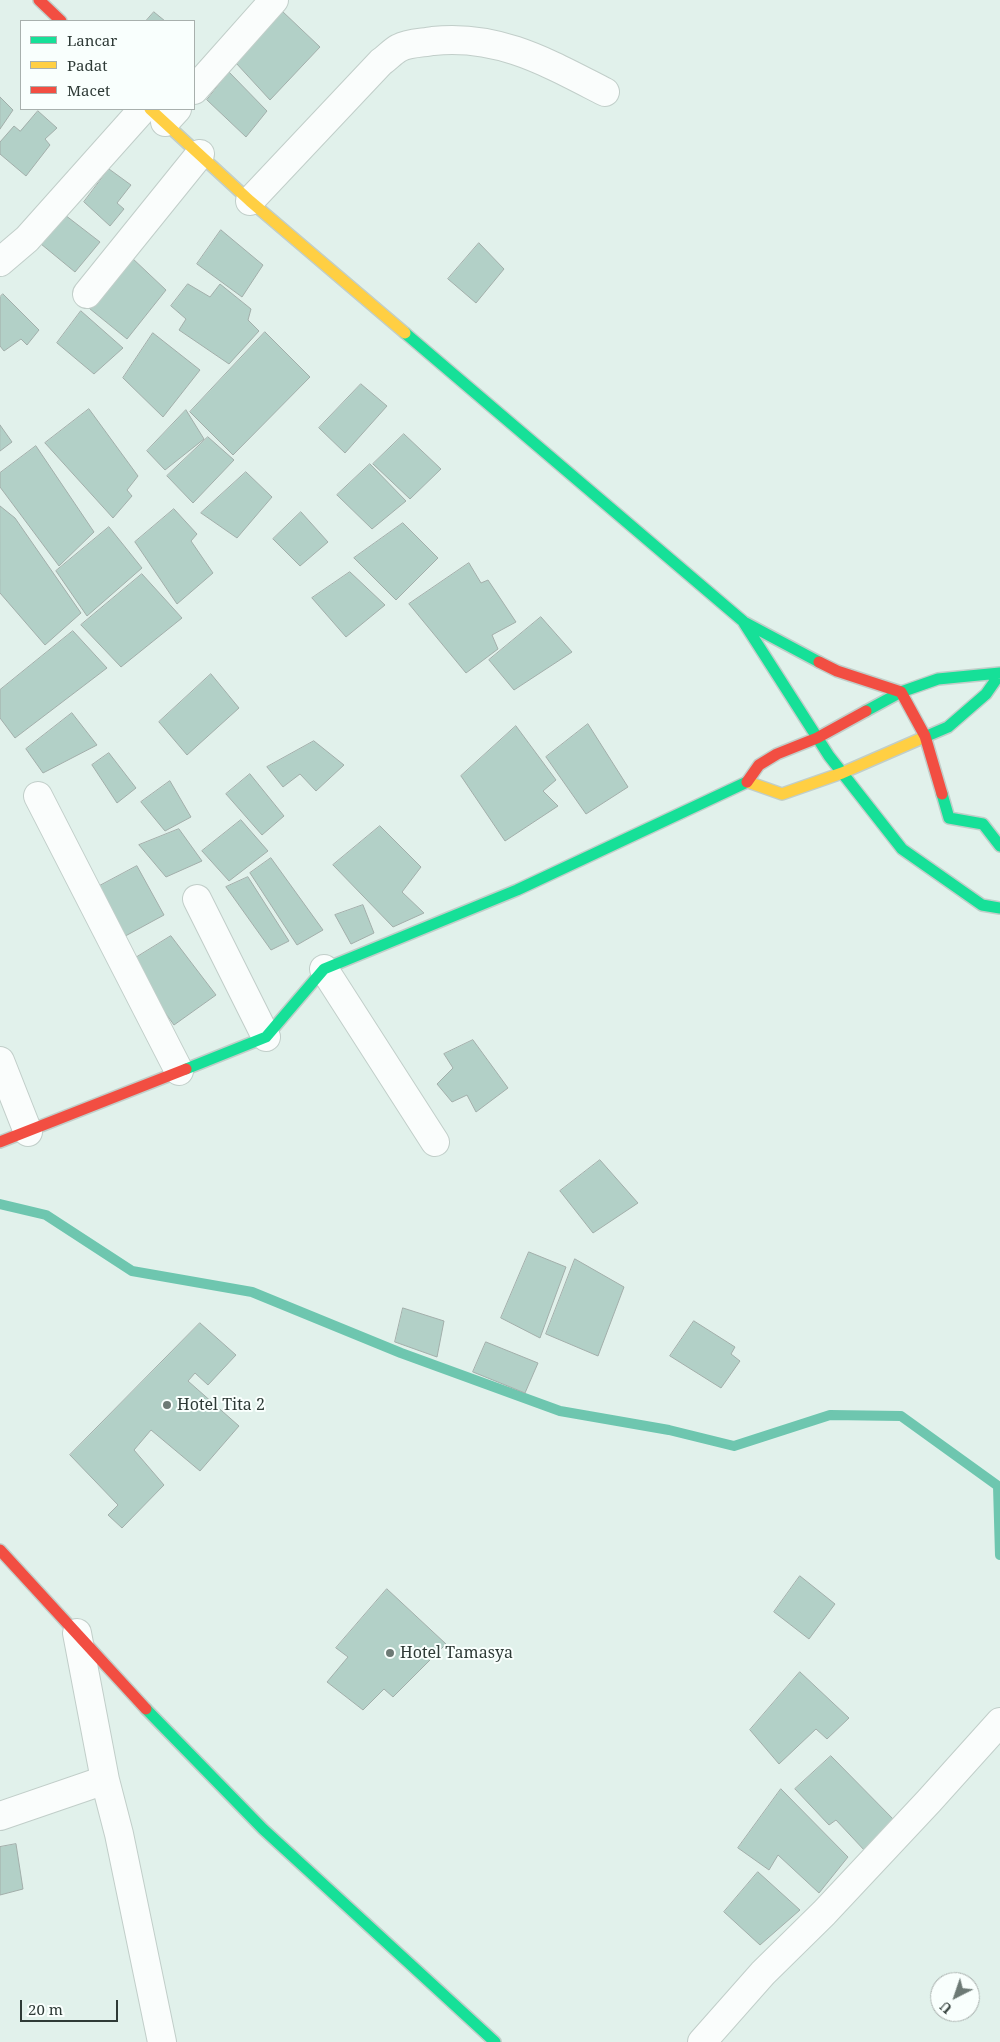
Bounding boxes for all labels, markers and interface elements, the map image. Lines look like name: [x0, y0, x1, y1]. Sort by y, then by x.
legend: [20, 20, 195, 110]
text: Lancar: [67, 30, 117, 50]
text: Padat: [67, 55, 107, 75]
text: Macet: [67, 80, 110, 100]
place label: Hotel Tita 2: [177, 1395, 265, 1415]
marker: Hotel Tita 2: [161, 1399, 173, 1411]
place label: Hotel Tamasya: [400, 1643, 513, 1663]
marker: Hotel Tamasya: [384, 1647, 396, 1659]
north arrow: [930, 1972, 980, 2022]
scale bar: [22, 1990, 120, 2022]
text: U: [935, 1997, 956, 2019]
text: 20 m: [28, 1999, 63, 2019]

